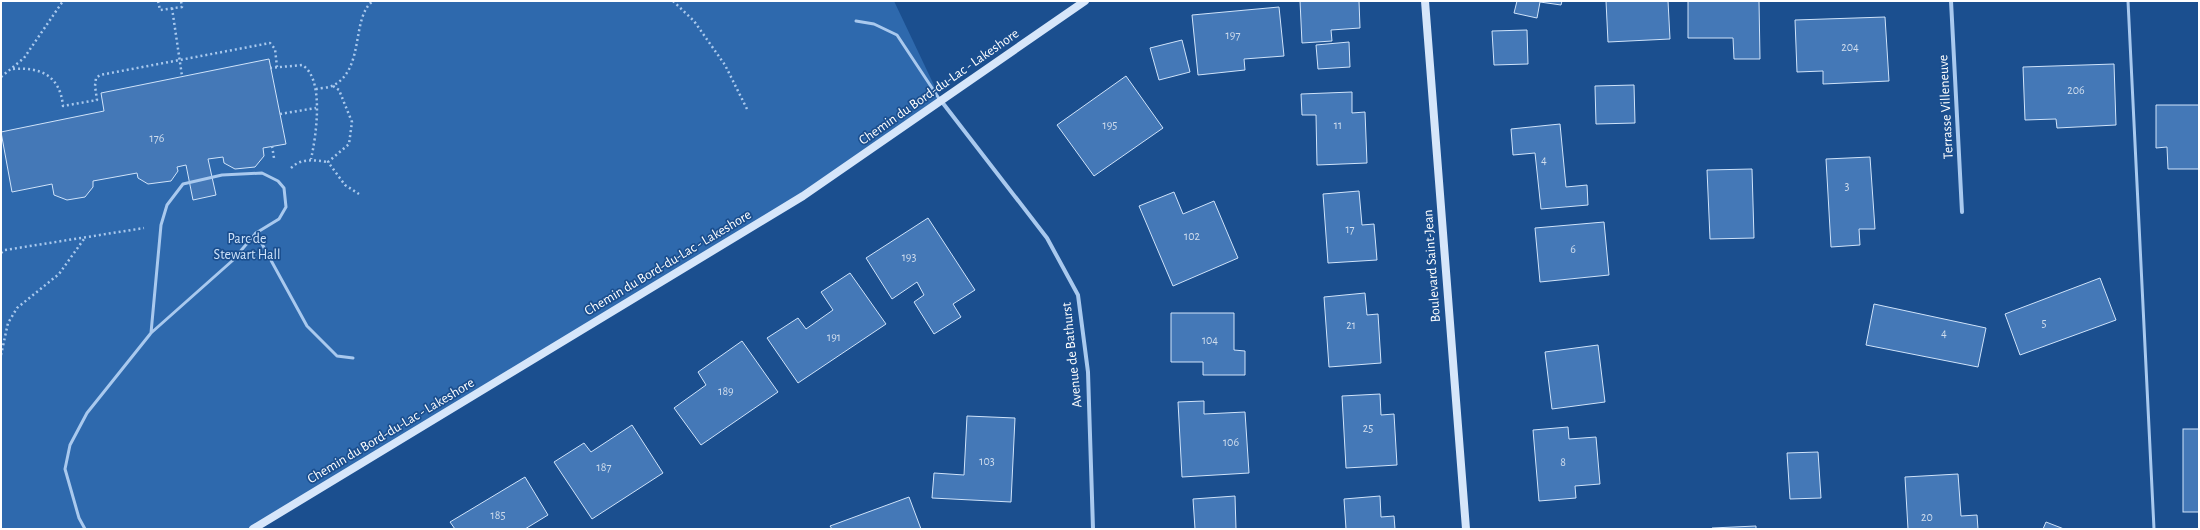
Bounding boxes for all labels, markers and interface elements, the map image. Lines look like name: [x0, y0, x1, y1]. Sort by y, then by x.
street label: Chemin du Bord-du-Lac - Lakeshore: [856, 26, 1022, 148]
house number: 197: [1226, 29, 1240, 41]
house number: 204: [1841, 41, 1859, 53]
street label: Terrasse Villeneuve: [1936, 55, 1956, 159]
house number: 206: [2067, 84, 2085, 96]
house number: 195: [1103, 119, 1117, 131]
house number: 11: [1334, 119, 1342, 131]
house number: 176: [150, 132, 165, 144]
house number: 4: [1541, 154, 1547, 166]
house number: 3: [1845, 180, 1850, 192]
street label: Chemin du Bord-du-Lac - Lakeshore: [582, 208, 754, 318]
street label: Boulevard Saint-Jean: [1421, 209, 1443, 323]
house number: 17: [1345, 223, 1355, 235]
house number: 102: [1184, 230, 1200, 242]
park label: Parc de Stewart Hall: [214, 232, 280, 262]
house number: 6: [1570, 243, 1576, 255]
house number: 193: [902, 251, 916, 263]
street label: Avenue de Bathurst: [1059, 301, 1085, 408]
house number: 5: [2041, 317, 2047, 329]
house number: 21: [1346, 319, 1356, 331]
house number: 4: [1941, 327, 1947, 339]
house number: 191: [827, 331, 841, 343]
house number: 104: [1202, 334, 1218, 346]
street label: Chemin du Bord-du-Lac - Lakeshore: [305, 376, 477, 486]
house number: 189: [718, 385, 734, 397]
house number: 25: [1363, 422, 1373, 434]
house number: 106: [1223, 436, 1239, 448]
house number: 103: [979, 455, 995, 467]
house number: 8: [1560, 456, 1566, 468]
house number: 187: [597, 461, 611, 473]
house number: 185: [491, 509, 505, 521]
house number: 20: [1921, 511, 1933, 523]

